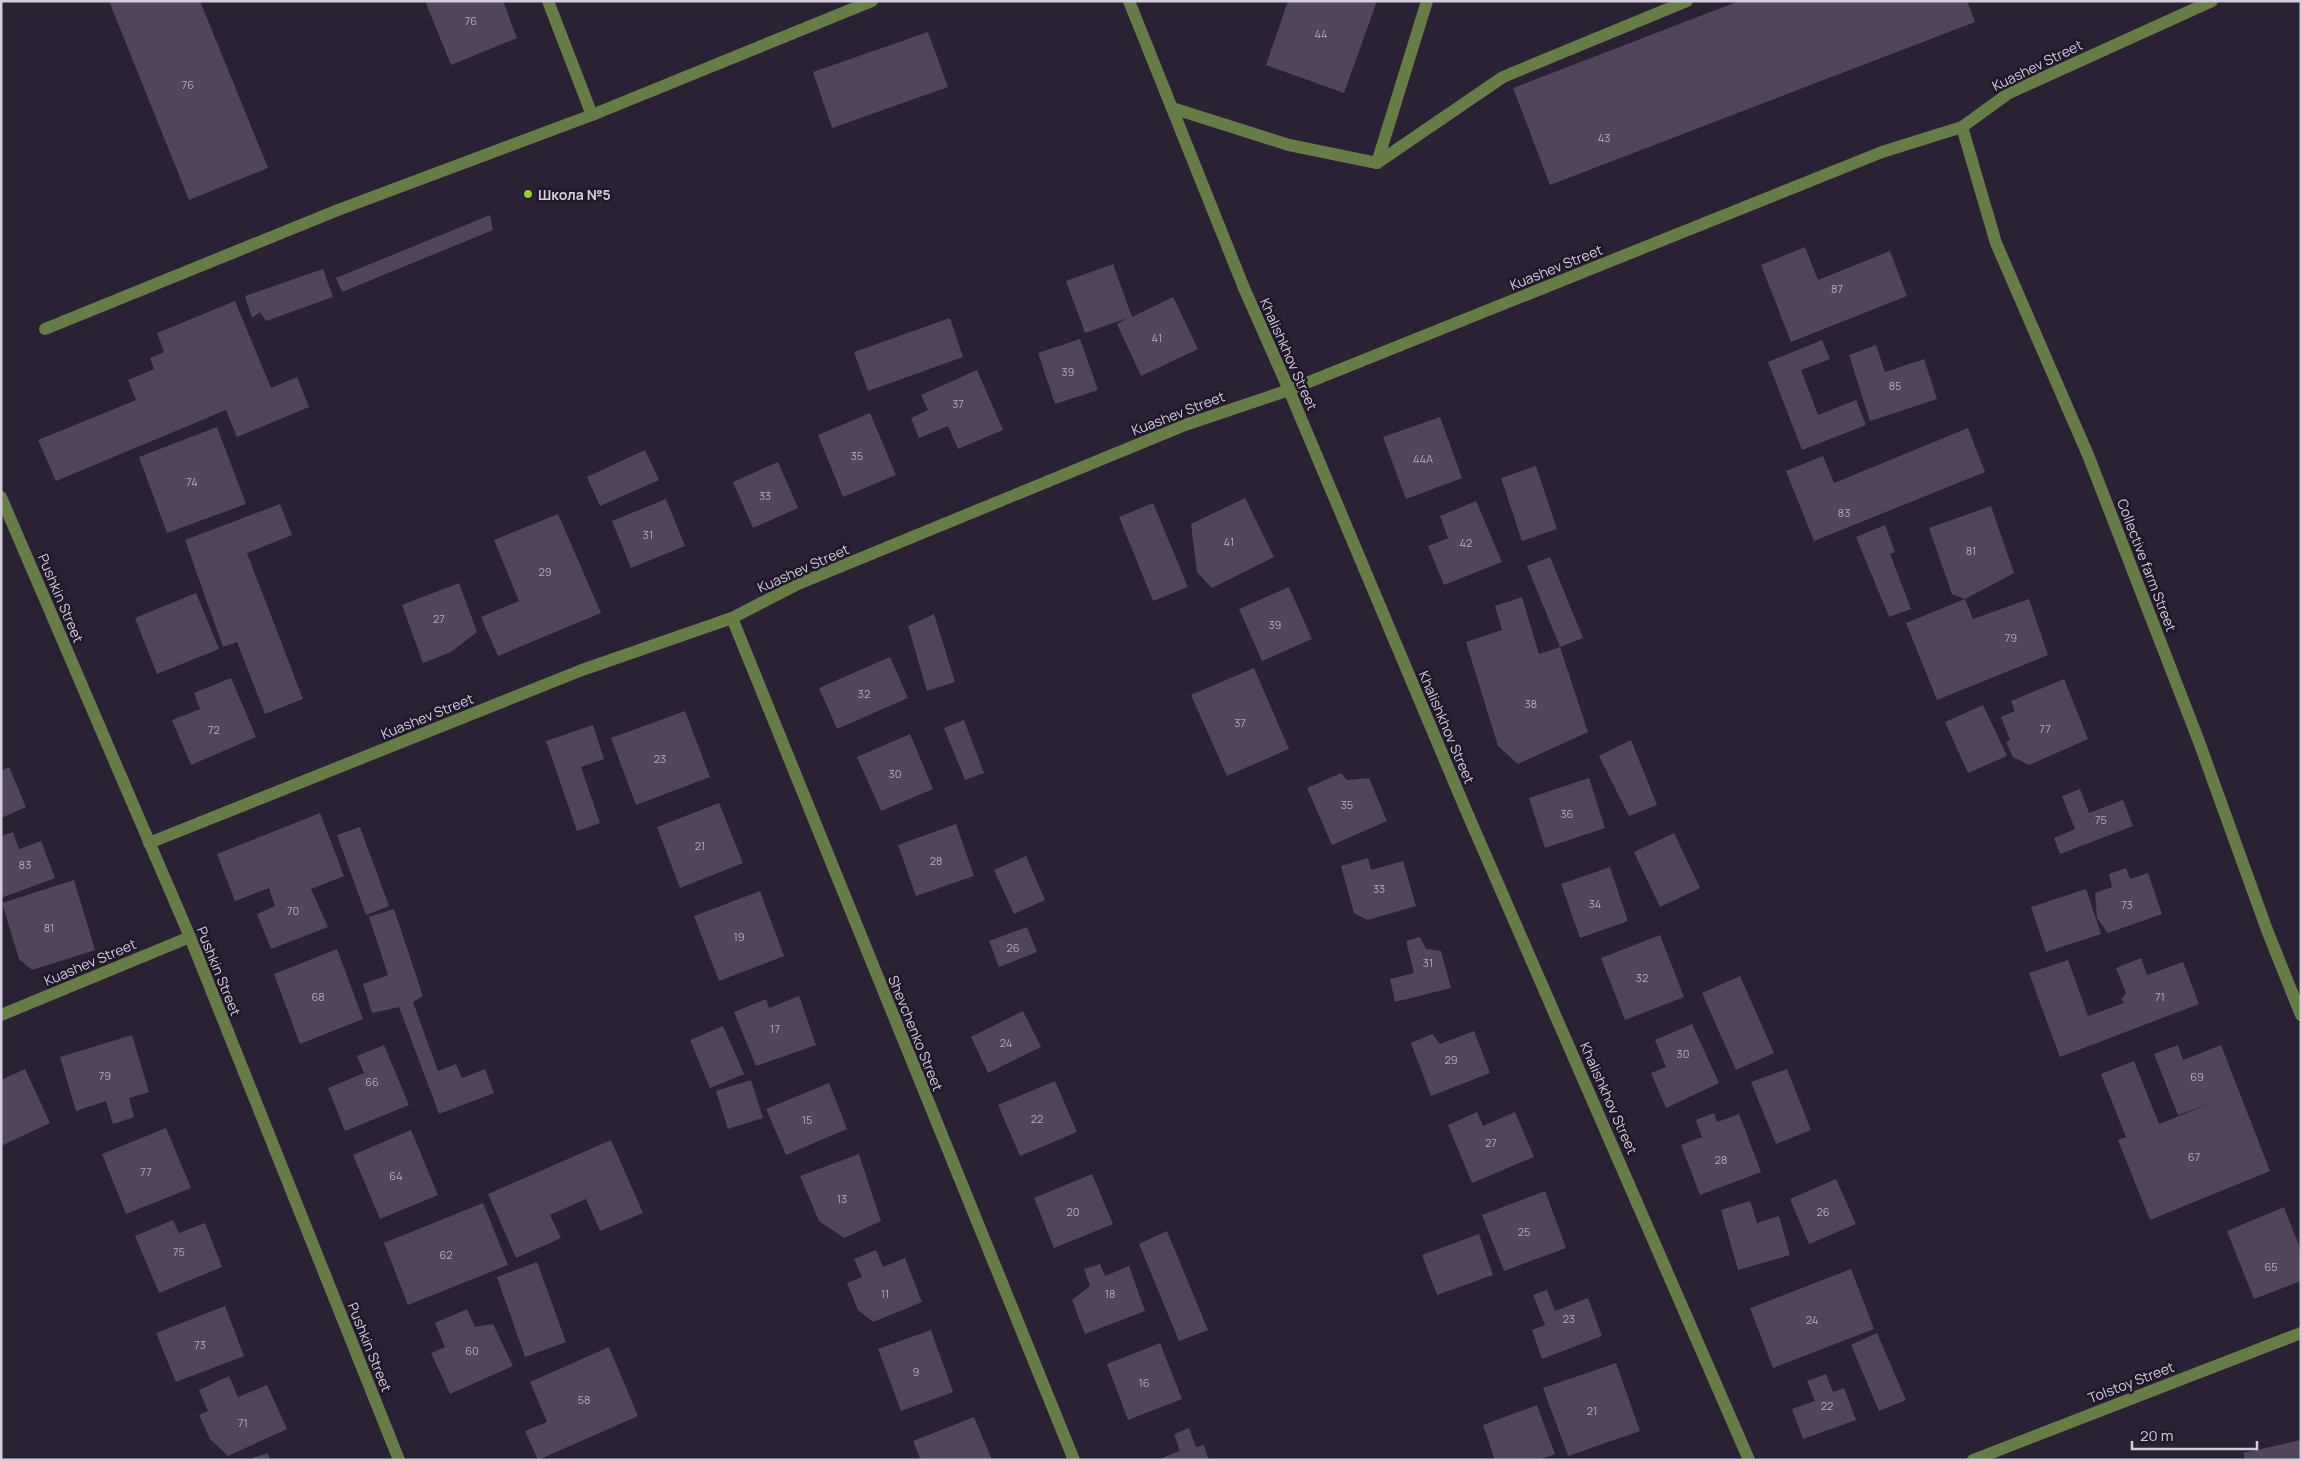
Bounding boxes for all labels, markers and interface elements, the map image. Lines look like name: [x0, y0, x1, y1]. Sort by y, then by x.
house number: 76: [465, 13, 477, 28]
house number: 44: [1314, 26, 1328, 41]
street label: Kuashev Street: [1989, 35, 2086, 95]
house number: 76: [182, 77, 194, 92]
house number: 43: [1598, 130, 1610, 145]
place label: Школа №5: [538, 185, 611, 204]
marker: Школа №5: [522, 188, 534, 200]
street label: Kuashev Street: [1507, 240, 1606, 294]
house number: 87: [1831, 281, 1843, 296]
street label: Khalishkhov Street: [1256, 295, 1322, 413]
house number: 41: [1152, 330, 1162, 345]
house number: 39: [1062, 364, 1075, 379]
house number: 85: [1889, 378, 1901, 393]
street label: Kuashev Street: [1129, 386, 1228, 440]
house number: 37: [952, 396, 964, 411]
house number: 35: [851, 448, 863, 463]
house number: 44А: [1413, 451, 1433, 466]
house number: 74: [186, 474, 198, 489]
house number: 33: [759, 488, 771, 503]
street label: Collective farm Street: [2113, 496, 2181, 635]
house number: 83: [1838, 505, 1850, 520]
house number: 31: [643, 527, 653, 542]
house number: 41: [1224, 534, 1234, 549]
house number: 42: [1460, 535, 1472, 550]
street label: Kuashev Street: [754, 539, 852, 597]
house number: 81: [1966, 543, 1976, 558]
street label: Pushkin Street: [34, 551, 88, 646]
house number: 29: [538, 564, 552, 579]
house number: 27: [433, 611, 445, 626]
house number: 39: [1269, 617, 1282, 632]
house number: 79: [2005, 630, 2017, 645]
street label: Khalishkhov Street: [1415, 668, 1480, 787]
house number: 32: [858, 686, 870, 701]
street label: Kuashev Street: [378, 689, 477, 743]
house number: 38: [1525, 696, 1537, 711]
house number: 37: [1234, 715, 1246, 730]
house number: 77: [2039, 721, 2051, 736]
house number: 72: [208, 722, 220, 737]
house number: 23: [654, 751, 666, 766]
house number: 30: [889, 766, 901, 781]
house number: 35: [1341, 797, 1353, 812]
house number: 36: [1561, 806, 1574, 821]
house number: 75: [2095, 812, 2107, 827]
house number: 21: [695, 838, 705, 853]
house number: 28: [930, 853, 942, 868]
house number: 83: [19, 857, 31, 872]
house number: 33: [1373, 881, 1385, 896]
house number: 34: [1589, 896, 1601, 911]
house number: 73: [2121, 897, 2133, 912]
house number: 70: [287, 903, 299, 918]
house number: 81: [44, 920, 54, 935]
street label: Pushkin Street: [192, 923, 246, 1019]
house number: 19: [733, 929, 745, 944]
street label: Kuashev Street: [41, 934, 139, 990]
house number: 26: [1006, 940, 1020, 955]
house number: 31: [1423, 955, 1433, 970]
house number: 32: [1636, 970, 1648, 985]
street label: Shevchenko Street: [884, 972, 948, 1094]
house number: 68: [311, 989, 325, 1004]
house number: 71: [2155, 989, 2165, 1004]
house number: 17: [770, 1021, 780, 1036]
house number: 24: [1000, 1035, 1012, 1050]
street label: Khalishkhov Street: [1576, 1039, 1642, 1157]
house number: 30: [1677, 1046, 1689, 1061]
house number: 29: [1444, 1052, 1458, 1067]
house number: 79: [99, 1068, 111, 1083]
house number: 69: [2190, 1069, 2204, 1084]
house number: 66: [365, 1074, 379, 1089]
house number: 22: [1031, 1111, 1043, 1126]
house number: 15: [802, 1112, 812, 1127]
house number: 27: [1485, 1135, 1497, 1150]
house number: 67: [2188, 1149, 2200, 1164]
house number: 28: [1715, 1152, 1727, 1167]
house number: 77: [140, 1164, 152, 1179]
house number: 64: [389, 1168, 403, 1183]
house number: 13: [837, 1191, 847, 1206]
house number: 20: [1067, 1204, 1079, 1219]
house number: 26: [1816, 1204, 1830, 1219]
house number: 25: [1518, 1224, 1530, 1239]
house number: 75: [173, 1244, 185, 1259]
house number: 62: [439, 1247, 453, 1262]
house number: 65: [2264, 1259, 2278, 1274]
house number: 11: [881, 1286, 889, 1301]
house number: 18: [1105, 1286, 1115, 1301]
street label: Pushkin Street: [343, 1299, 397, 1395]
house number: 23: [1563, 1311, 1575, 1326]
house number: 24: [1806, 1312, 1818, 1327]
house number: 73: [194, 1337, 206, 1352]
house number: 60: [465, 1343, 479, 1358]
street label: Tolstoy Street: [2085, 1357, 2177, 1407]
house number: 9: [913, 1364, 920, 1379]
house number: 16: [1138, 1375, 1150, 1390]
house number: 58: [578, 1392, 590, 1407]
house number: 22: [1821, 1398, 1833, 1413]
house number: 21: [1587, 1403, 1597, 1418]
house number: 71: [238, 1415, 248, 1430]
scale bar: [2132, 1418, 2257, 1450]
text: 20 m: [2140, 1425, 2173, 1446]

